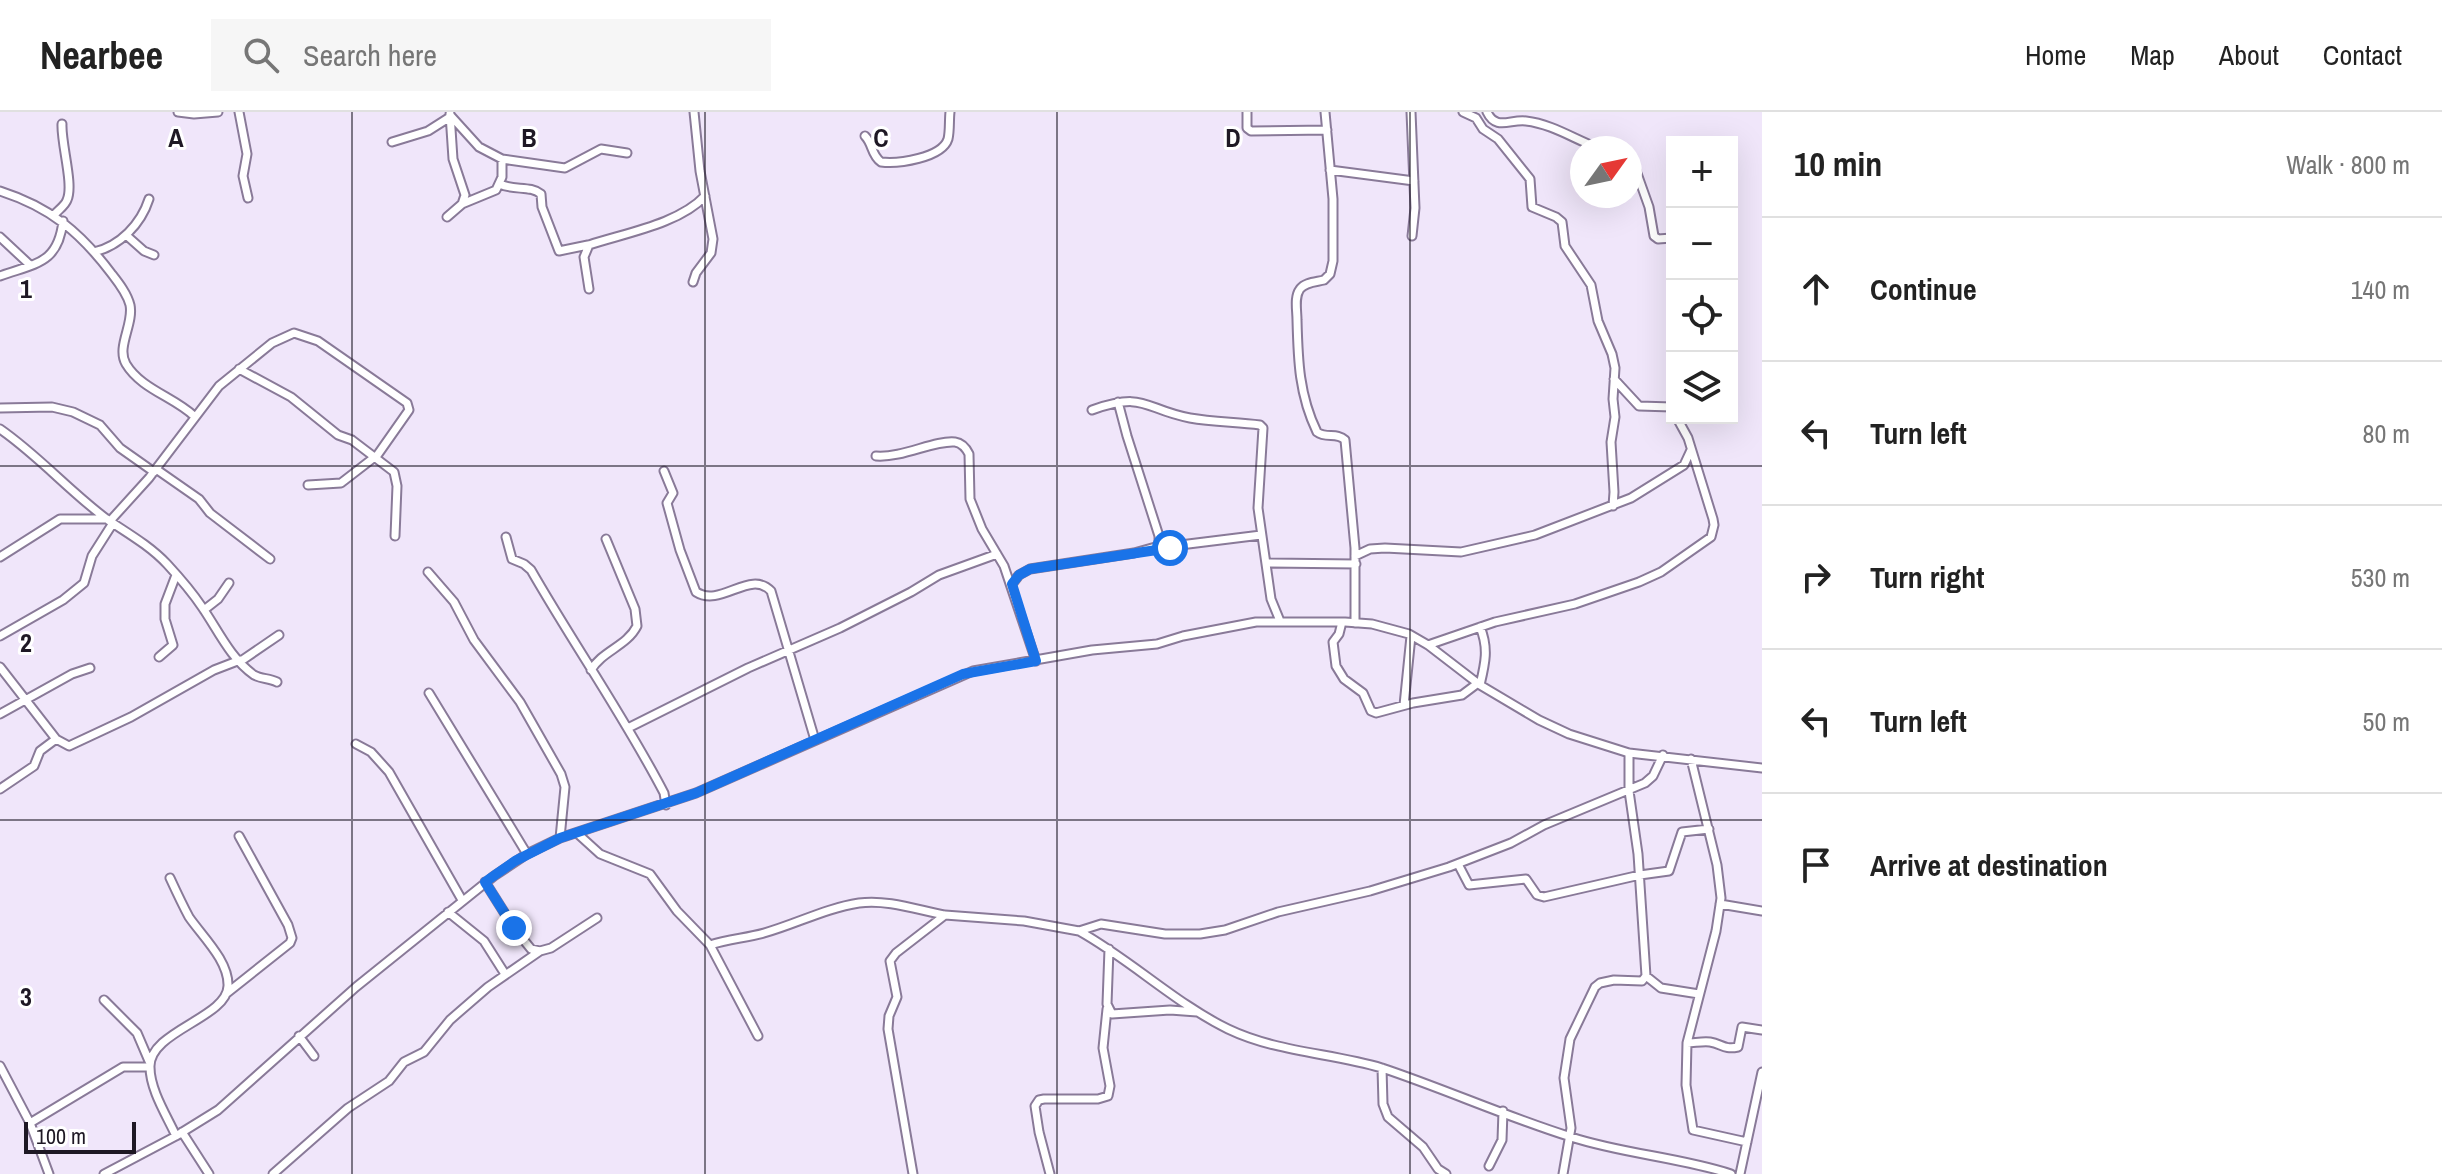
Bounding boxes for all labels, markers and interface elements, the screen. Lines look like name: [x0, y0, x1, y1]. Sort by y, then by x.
search box: [211, 19, 771, 91]
text: Nearbee: [40, 30, 163, 81]
icon: search: [239, 33, 283, 77]
text: Search here: [303, 35, 437, 75]
text: Home: [2025, 36, 2086, 74]
text: Map: [2130, 36, 2175, 74]
text: About: [2219, 36, 2279, 74]
text: Contact: [2323, 36, 2402, 74]
text: A: [168, 120, 184, 155]
text: B: [521, 120, 537, 155]
text: C: [873, 120, 889, 155]
text: D: [1225, 120, 1241, 155]
north arrow: [1570, 136, 1642, 208]
map controls: [1666, 136, 1738, 424]
button: +: [1666, 136, 1738, 208]
text: 10 min: [1794, 141, 1882, 187]
text: Walk · 800 m: [2286, 147, 2410, 182]
button: −: [1666, 208, 1738, 280]
icon: ahead: [1794, 267, 1838, 311]
text: Continue: [1870, 269, 1977, 309]
text: 1: [20, 271, 32, 306]
text: 140 m: [2351, 272, 2410, 307]
button: locate: [1666, 280, 1738, 352]
button: layers: [1666, 352, 1738, 424]
icon: left: [1794, 411, 1838, 455]
text: Turn left: [1870, 413, 1967, 453]
text: 80 m: [2363, 416, 2410, 451]
route start: [1152, 530, 1188, 566]
icon: right: [1794, 555, 1838, 599]
text: Turn right: [1870, 557, 1984, 597]
text: 530 m: [2351, 560, 2410, 595]
text: 2: [20, 625, 32, 660]
icon: left: [1794, 699, 1838, 743]
text: Turn left: [1870, 701, 1967, 741]
text: 50 m: [2363, 704, 2410, 739]
icon: arrive: [1794, 843, 1838, 887]
text: Arrive at destination: [1870, 845, 2108, 885]
route end: [496, 910, 532, 946]
text: 3: [20, 979, 32, 1014]
scale bar: [24, 1118, 136, 1154]
text: 100 m: [36, 1121, 86, 1151]

